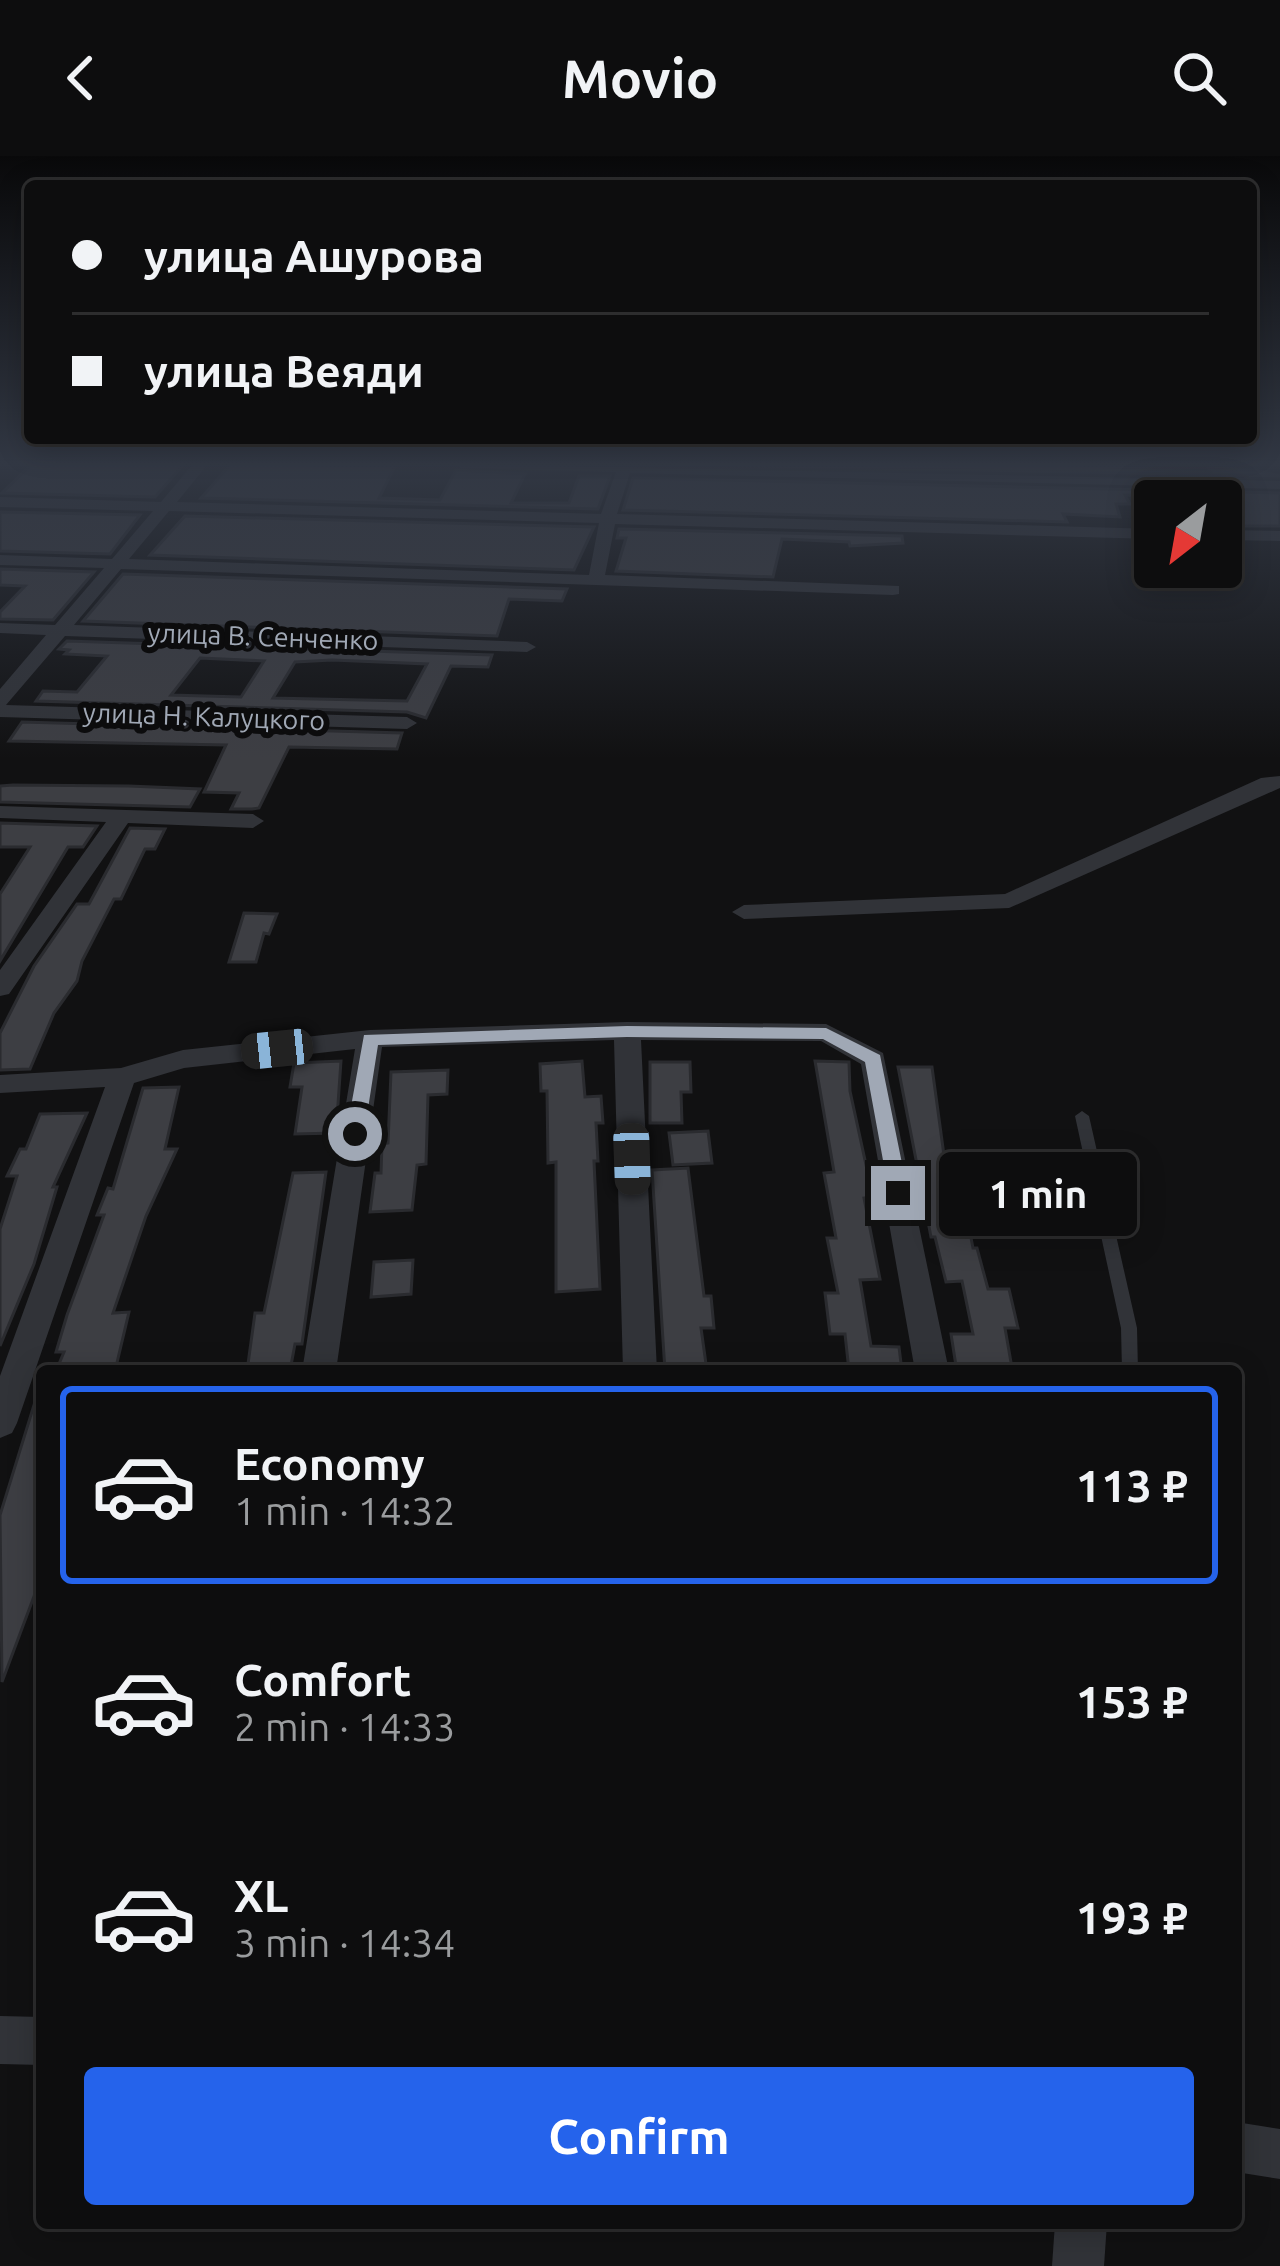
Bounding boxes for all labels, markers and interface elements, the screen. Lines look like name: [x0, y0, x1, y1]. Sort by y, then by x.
icon: back: [48, 45, 114, 111]
icon: search: [1166, 45, 1232, 111]
text: Movio: [562, 48, 718, 108]
text: улица Ашурова: [144, 230, 484, 281]
text: улица Веяди: [144, 345, 424, 396]
north arrow: [1134, 480, 1242, 588]
map controls: [1134, 480, 1242, 588]
street label: улица В. Сенченко: [147, 617, 379, 655]
street label: улица Н. Калуцкого: [82, 697, 326, 735]
car: [239, 1027, 315, 1071]
route start: [328, 1107, 382, 1161]
car: [613, 1122, 651, 1196]
callout: 1 min: [940, 1151, 1138, 1235]
route end: [871, 1166, 925, 1220]
text: 1 min: [989, 1172, 1087, 1215]
icon: car: [90, 1431, 198, 1539]
text: Economy: [234, 1438, 425, 1489]
text: 113 ₽: [1076, 1460, 1188, 1511]
text: 1 min · 14:32: [234, 1489, 455, 1532]
icon: car: [90, 1647, 198, 1755]
text: Comfort: [234, 1654, 411, 1705]
text: 153 ₽: [1076, 1676, 1188, 1727]
text: 2 min · 14:33: [234, 1705, 455, 1748]
icon: car: [90, 1863, 198, 1971]
text: XL: [234, 1870, 288, 1921]
text: 193 ₽: [1076, 1892, 1188, 1943]
text: 3 min · 14:34: [234, 1921, 455, 1964]
button: Confirm: [84, 2067, 1194, 2205]

